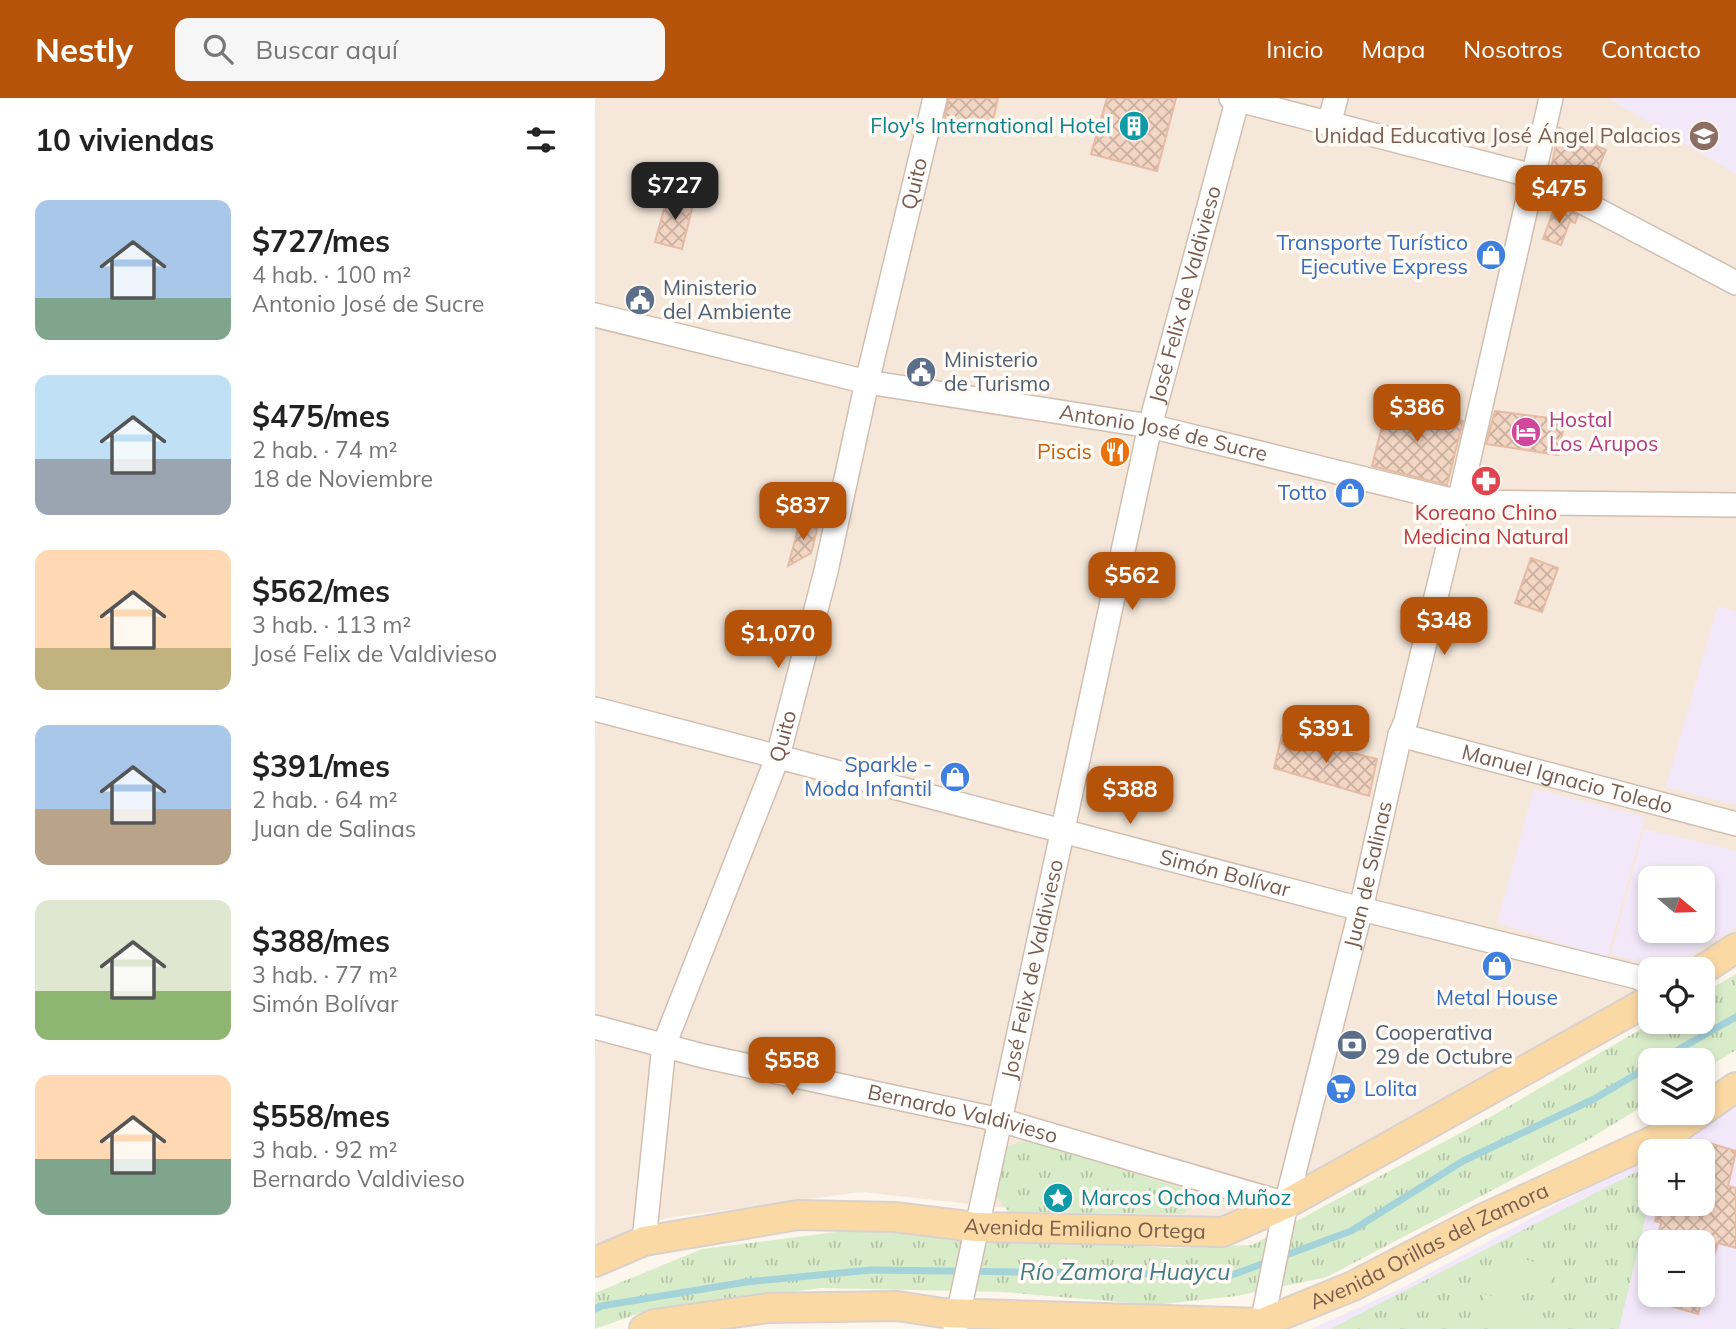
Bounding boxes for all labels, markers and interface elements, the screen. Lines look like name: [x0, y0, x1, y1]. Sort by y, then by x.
search box: [175, 18, 665, 81]
text: Nestly: [35, 29, 133, 70]
icon: search: [199, 30, 237, 68]
text: Buscar aquí: [255, 33, 398, 66]
text: Inicio: [1266, 34, 1323, 64]
text: Mapa: [1361, 34, 1425, 64]
text: Nosotros: [1463, 34, 1563, 64]
text: Contacto: [1601, 34, 1701, 64]
building icon: Floy's International Hotel: [1117, 109, 1151, 143]
place label: Floy's International Hotel: [870, 112, 1111, 138]
school or university icon: Unidad Educativa José Ángel Palacios: [1687, 119, 1721, 153]
text: 10 viviendas: [35, 121, 214, 159]
icon: filters: [522, 121, 560, 159]
place label: Unidad Educativa José Ángel Palacios: [1314, 122, 1681, 148]
street label: Quito: [895, 155, 932, 212]
pin: $727: [634, 162, 716, 222]
pin: $475: [1518, 166, 1600, 225]
text: $727: [647, 170, 703, 199]
text: $475: [1531, 173, 1587, 202]
street label: José Felix de Valdivieso: [1143, 183, 1226, 406]
text: $727/mes: [252, 222, 390, 260]
icon: home: [91, 228, 175, 312]
place label: Transporte Turístico Ejecutive Express: [1276, 229, 1468, 279]
shop icon: Transporte Turístico Ejecutive Express: [1474, 238, 1508, 272]
text: 4 hab. · 100 m²: [252, 260, 411, 289]
place label: Ministerio del Ambiente: [663, 274, 791, 324]
public building icon: Ministerio del Ambiente: [623, 283, 657, 317]
text: Antonio José de Sucre: [252, 289, 484, 318]
place label: Ministerio de Turismo: [944, 346, 1050, 396]
public building icon: Ministerio de Turismo: [904, 355, 938, 389]
pin: $386: [1376, 384, 1458, 444]
text: $386: [1389, 392, 1445, 421]
text: $475/mes: [252, 397, 390, 435]
street label: Antonio José de Sucre: [1058, 398, 1270, 466]
icon: home: [91, 403, 175, 487]
place label: Hostal Los Arupos: [1549, 406, 1658, 456]
hotel icon: Hostal Los Arupos: [1509, 415, 1543, 449]
text: 2 hab. · 74 m²: [252, 435, 397, 464]
restaurant icon: Piscis: [1098, 435, 1132, 469]
place label: Piscis: [1037, 438, 1092, 464]
text: 18 de Noviembre: [252, 464, 433, 493]
pharmacy icon: Koreano Chino Medicina Natural: [1469, 464, 1503, 498]
shop icon: Totto: [1333, 476, 1367, 510]
place label: Totto: [1278, 479, 1327, 505]
pin: $837: [762, 482, 844, 542]
text: $837: [775, 490, 831, 519]
place label: Koreano Chino Medicina Natural: [1403, 499, 1569, 549]
pin: $562: [1091, 552, 1173, 612]
text: $562: [1104, 560, 1160, 589]
text: $562/mes: [252, 572, 390, 610]
icon: home: [91, 578, 175, 662]
pin: $348: [1403, 598, 1485, 657]
text: $348: [1416, 605, 1472, 634]
text: 3 hab. · 113 m²: [252, 610, 411, 639]
pin: $1,070: [721, 610, 835, 670]
text: $1,070: [741, 618, 815, 647]
text: José Felix de Valdivieso: [252, 639, 497, 668]
pin: $391: [1285, 706, 1367, 765]
street label: Quito: [763, 707, 801, 765]
text: $391: [1298, 713, 1354, 742]
street label: Manuel Ignacio Toledo: [1459, 738, 1676, 819]
text: $391/mes: [252, 747, 390, 785]
place label: Sparkle - Moda Infantil: [804, 751, 932, 801]
icon: home: [91, 753, 175, 837]
shop icon: Sparkle - Moda Infantil: [938, 760, 972, 794]
pin: $388: [1089, 766, 1171, 826]
text: $388: [1102, 774, 1158, 803]
text: 2 hab. · 64 m²: [252, 785, 397, 814]
street label: Juan de Salinas: [1338, 798, 1397, 951]
text: Juan de Salinas: [252, 814, 416, 843]
street label: Simón Bolívar: [1157, 843, 1294, 902]
street label: José Felix de Valdivieso: [995, 857, 1068, 1081]
north arrow: [1638, 866, 1715, 943]
map controls: [1638, 866, 1715, 1307]
text: $388/mes: [252, 922, 390, 960]
icon: home: [91, 928, 175, 1012]
shop icon: Metal House: [1480, 949, 1514, 983]
button: locate: [1638, 957, 1715, 1034]
text: 3 hab. · 77 m²: [252, 960, 397, 989]
place label: Metal House: [1436, 984, 1558, 1010]
text: Simón Bolívar: [252, 989, 398, 1018]
place label: Cooperativa 29 de Octubre: [1375, 1019, 1513, 1069]
bank icon: Cooperativa 29 de Octubre: [1335, 1028, 1369, 1062]
pin: $558: [751, 1038, 833, 1097]
text: $558: [764, 1045, 820, 1074]
button: layers: [1638, 1048, 1715, 1125]
supermarket icon: Lolita: [1324, 1072, 1358, 1106]
place label: Lolita: [1364, 1075, 1417, 1101]
street label: Bernardo Valdivieso: [866, 1078, 1061, 1148]
text: $558/mes: [252, 1097, 390, 1135]
icon: home: [91, 1103, 175, 1187]
text: 3 hab. · 92 m²: [252, 1135, 397, 1164]
button: +: [1638, 1139, 1715, 1216]
text: Bernardo Valdivieso: [252, 1164, 465, 1193]
street label: Avenida Orillas del Zamora: [1305, 1176, 1552, 1314]
place icon: Marcos Ochoa Muñoz: [1041, 1181, 1075, 1215]
place label: Marcos Ochoa Muñoz: [1081, 1184, 1291, 1210]
street label: Avenida Emiliano Ortega: [963, 1212, 1206, 1244]
button: −: [1638, 1230, 1715, 1307]
water label: Río Zamora Huaycu: [1020, 1257, 1230, 1286]

